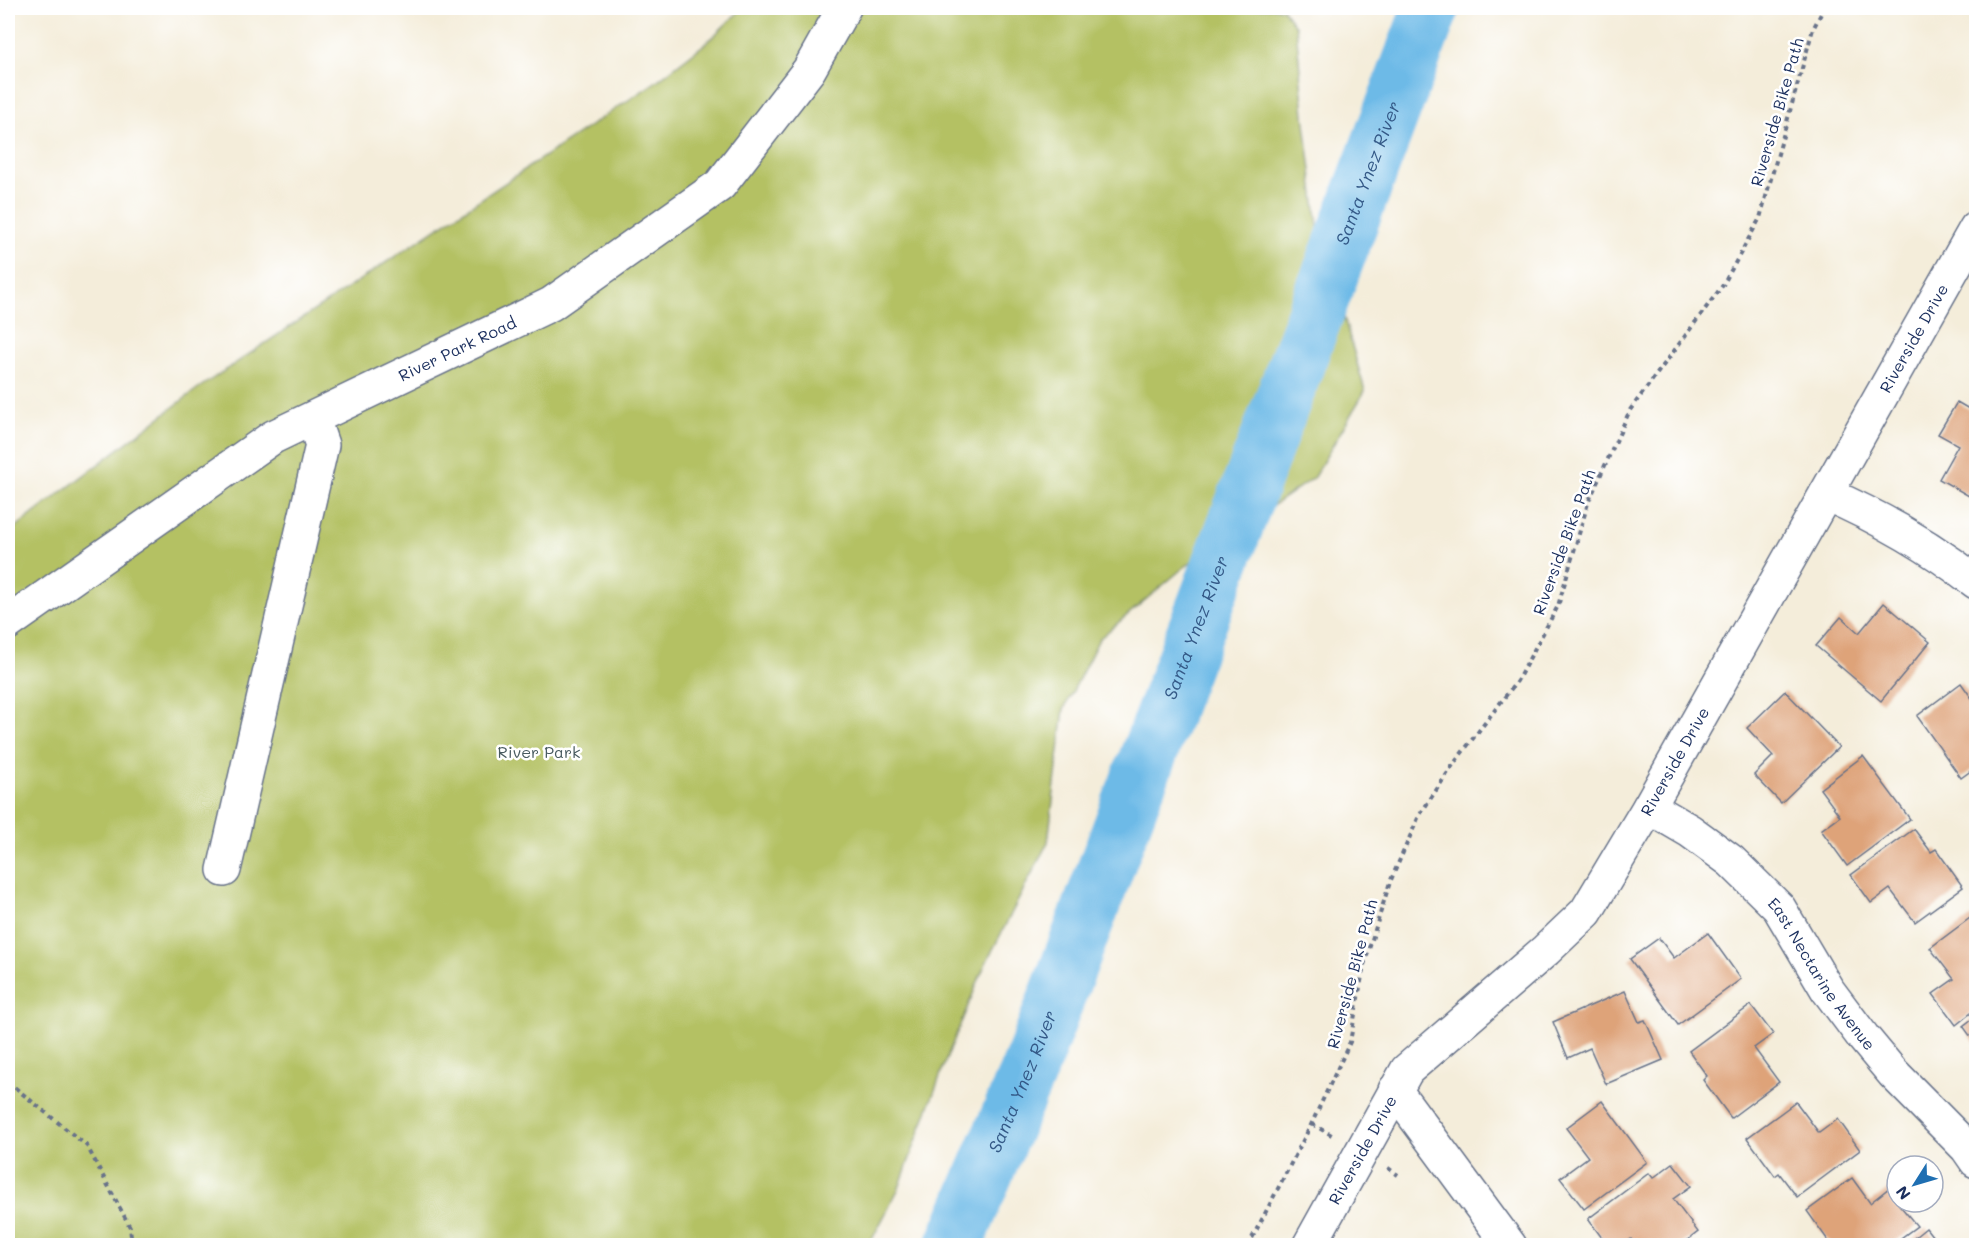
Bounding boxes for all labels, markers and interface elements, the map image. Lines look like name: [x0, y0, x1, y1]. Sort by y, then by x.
street label: Riverside Bike Path: [1745, 35, 1808, 189]
water label: Santa Ynez River: [1329, 98, 1406, 248]
street label: Riverside Drive: [1874, 280, 1952, 396]
street label: River Park Road: [395, 311, 519, 386]
street label: Riverside Bike Path: [1527, 466, 1600, 618]
water label: Santa Ynez River: [1158, 552, 1234, 703]
street label: Riverside Drive: [1635, 703, 1713, 820]
park label: River Park: [498, 741, 580, 762]
street label: East Nectarine Avenue: [1764, 892, 1880, 1054]
street label: Riverside Bike Path: [1322, 897, 1382, 1051]
water label: Santa Ynez River: [982, 1007, 1062, 1156]
street label: Riverside Drive: [1323, 1091, 1401, 1208]
north arrow: [1885, 1154, 1945, 1214]
text: N: [1891, 1182, 1915, 1205]

